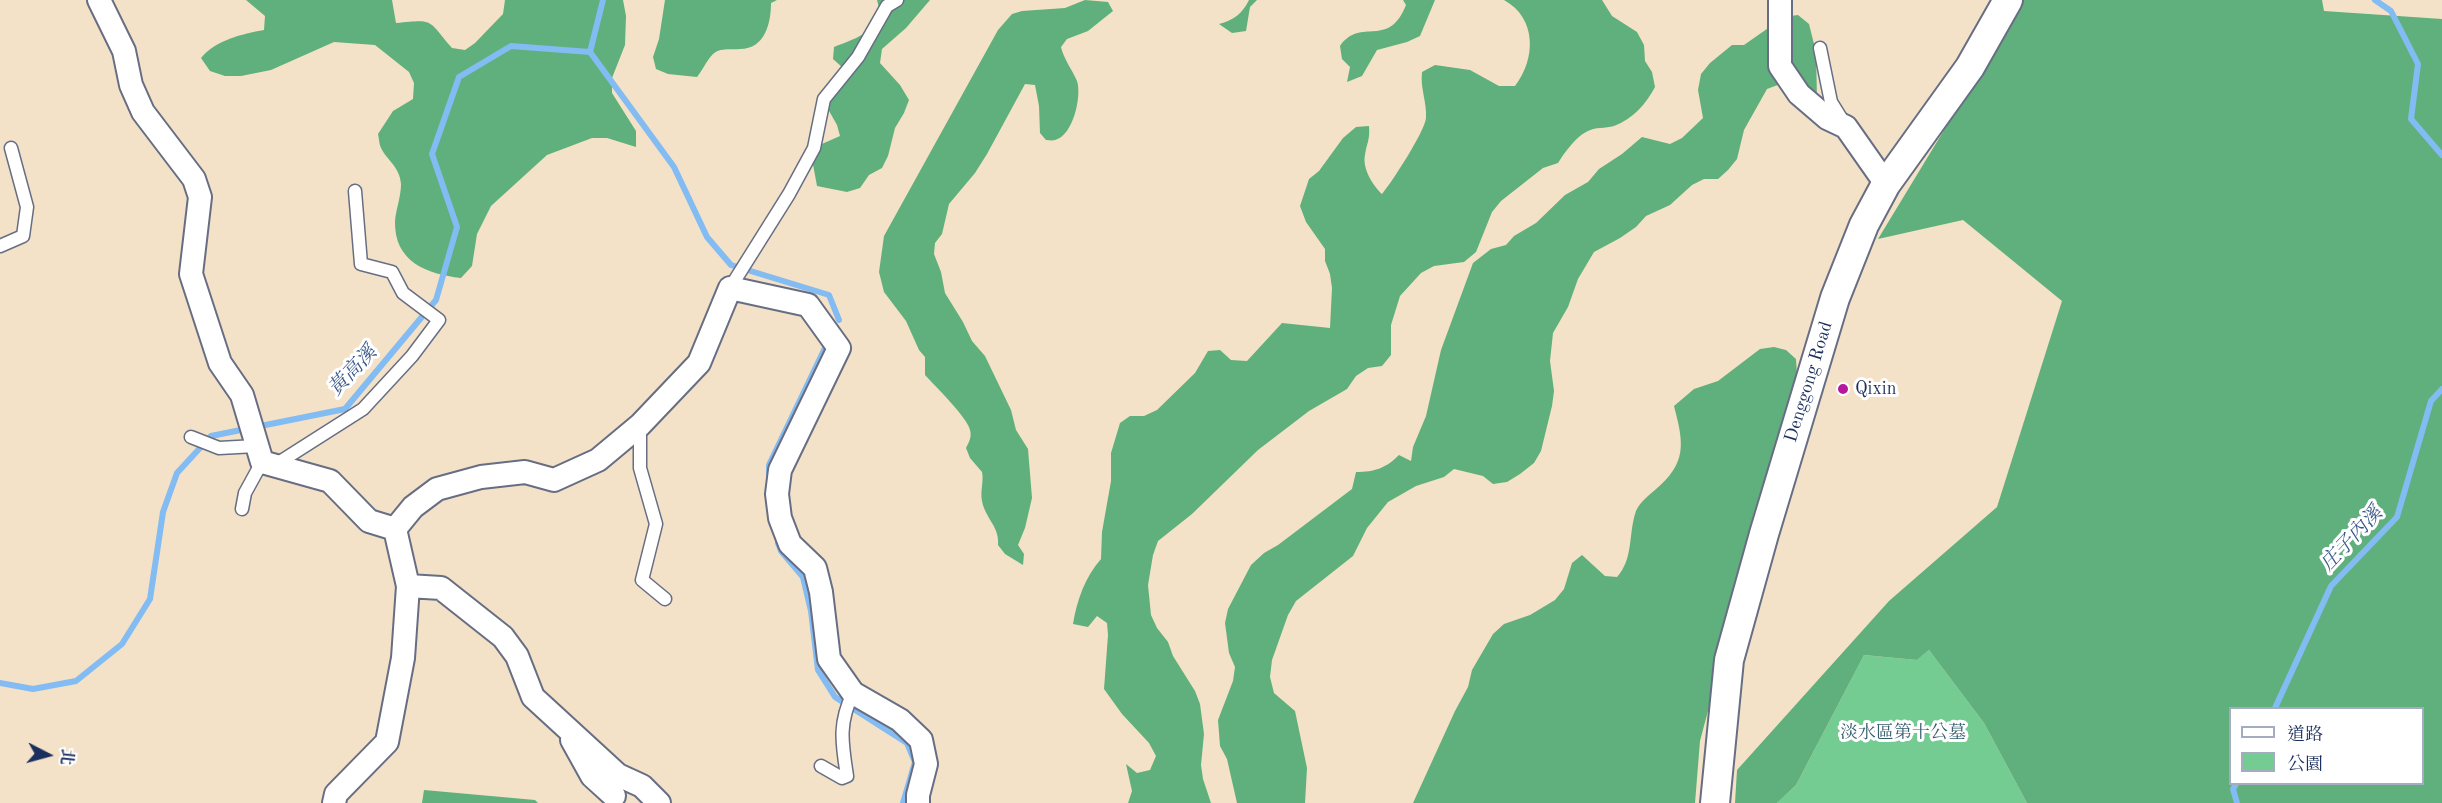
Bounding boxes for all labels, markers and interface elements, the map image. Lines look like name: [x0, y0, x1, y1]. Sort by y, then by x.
street label: Denggong Road: [1780, 319, 1838, 445]
water label: 黃高溪: [324, 341, 382, 401]
place label: Qixin: [1855, 378, 1896, 400]
marker: Qixin: [1836, 382, 1850, 396]
water label: 庄子內溪: [2316, 502, 2388, 576]
legend: [2229, 707, 2424, 785]
park label: 淡水區第十公墓: [1840, 722, 1966, 744]
north arrow: [18, 725, 78, 785]
text: 道路: [2287, 726, 2323, 744]
text: 北: [57, 748, 75, 766]
text: 公園: [2287, 756, 2323, 774]

